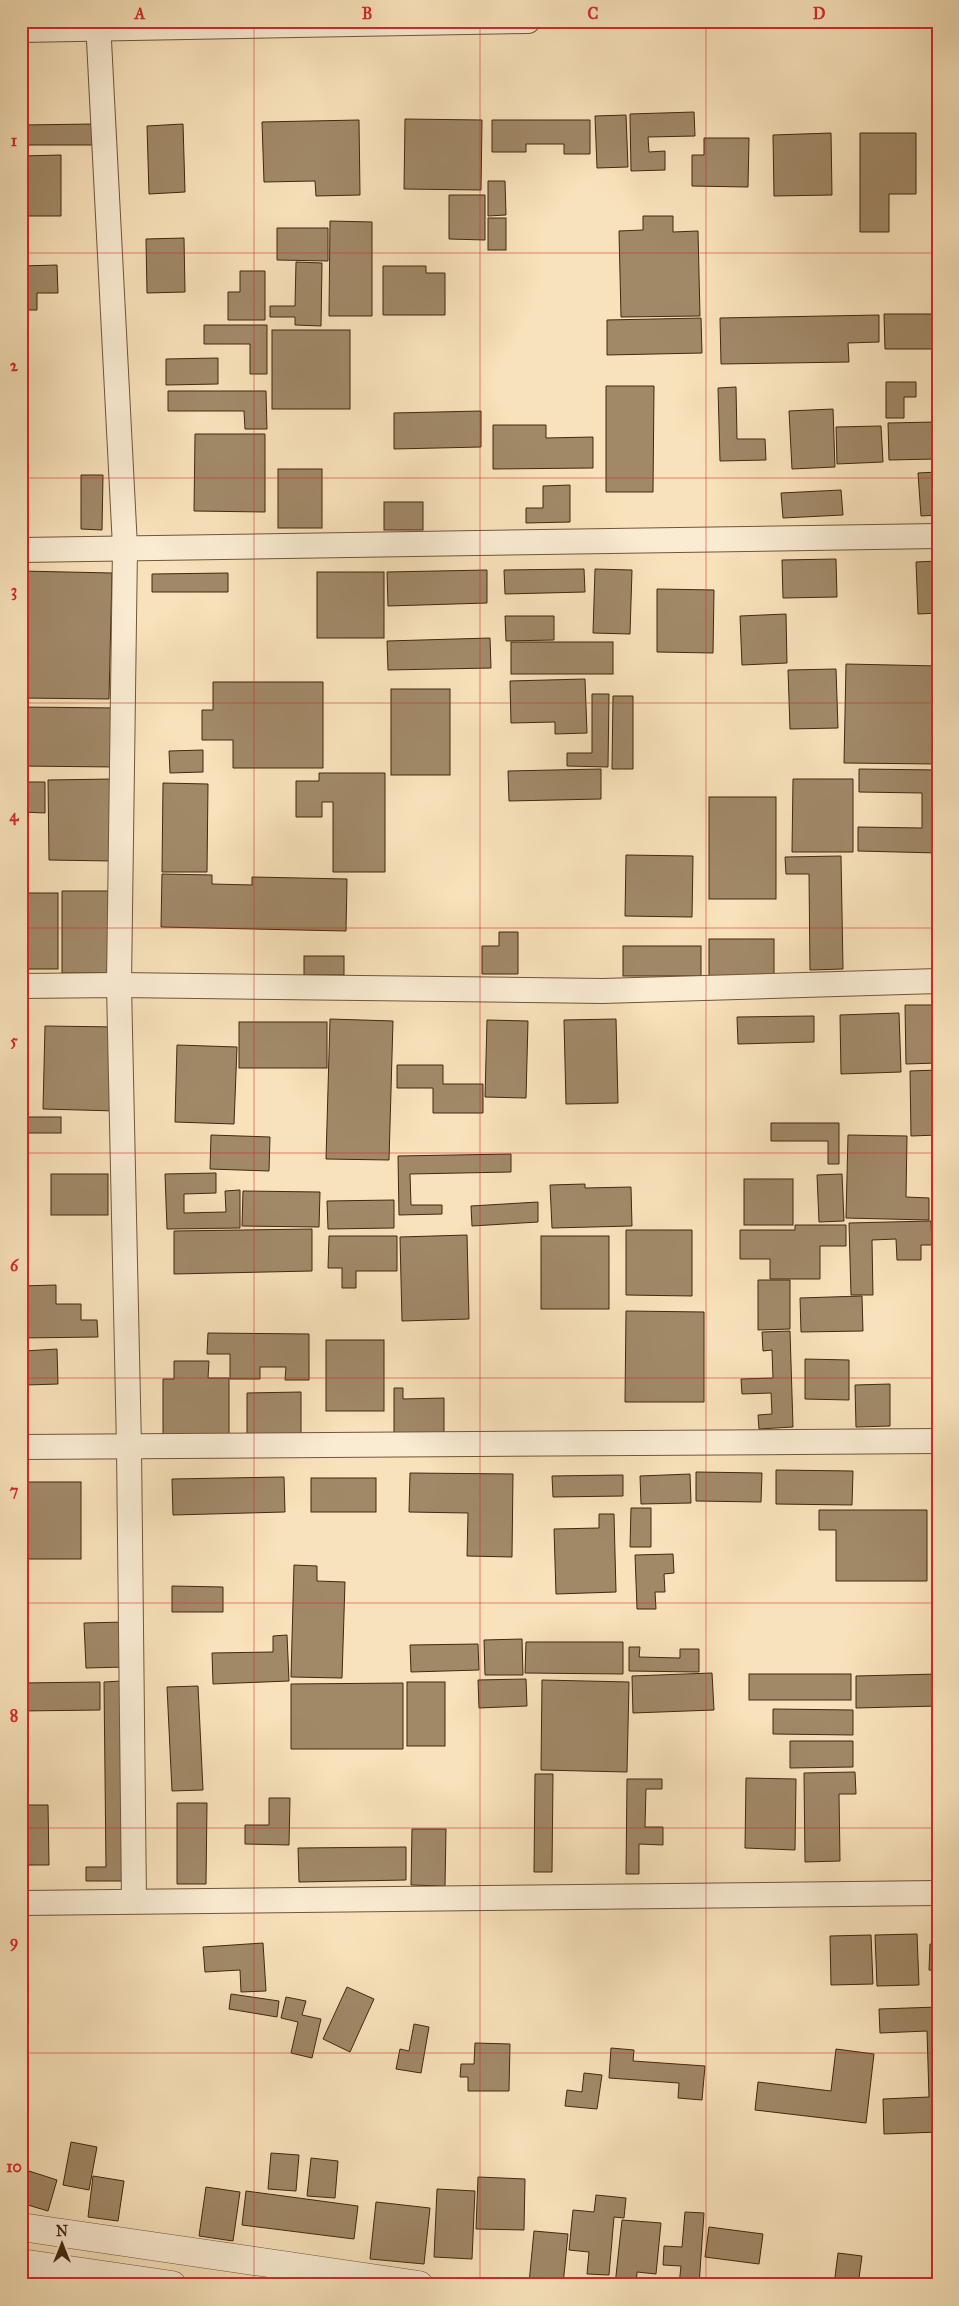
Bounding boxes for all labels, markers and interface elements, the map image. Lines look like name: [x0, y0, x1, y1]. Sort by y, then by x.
text: A: [134, 4, 146, 23]
text: B: [362, 4, 372, 23]
text: C: [588, 4, 599, 23]
text: D: [813, 4, 826, 23]
text: 1: [11, 131, 18, 150]
text: 2: [10, 356, 19, 375]
text: 3: [11, 581, 17, 601]
text: 4: [10, 806, 20, 826]
text: 5: [10, 1031, 18, 1050]
text: 6: [10, 1256, 19, 1275]
text: 7: [10, 1481, 19, 1500]
text: 8: [10, 1706, 18, 1725]
text: 9: [10, 1932, 18, 1952]
text: 10: [6, 2157, 22, 2176]
north arrow: [38, 2218, 88, 2268]
text: N: [56, 2223, 68, 2240]

